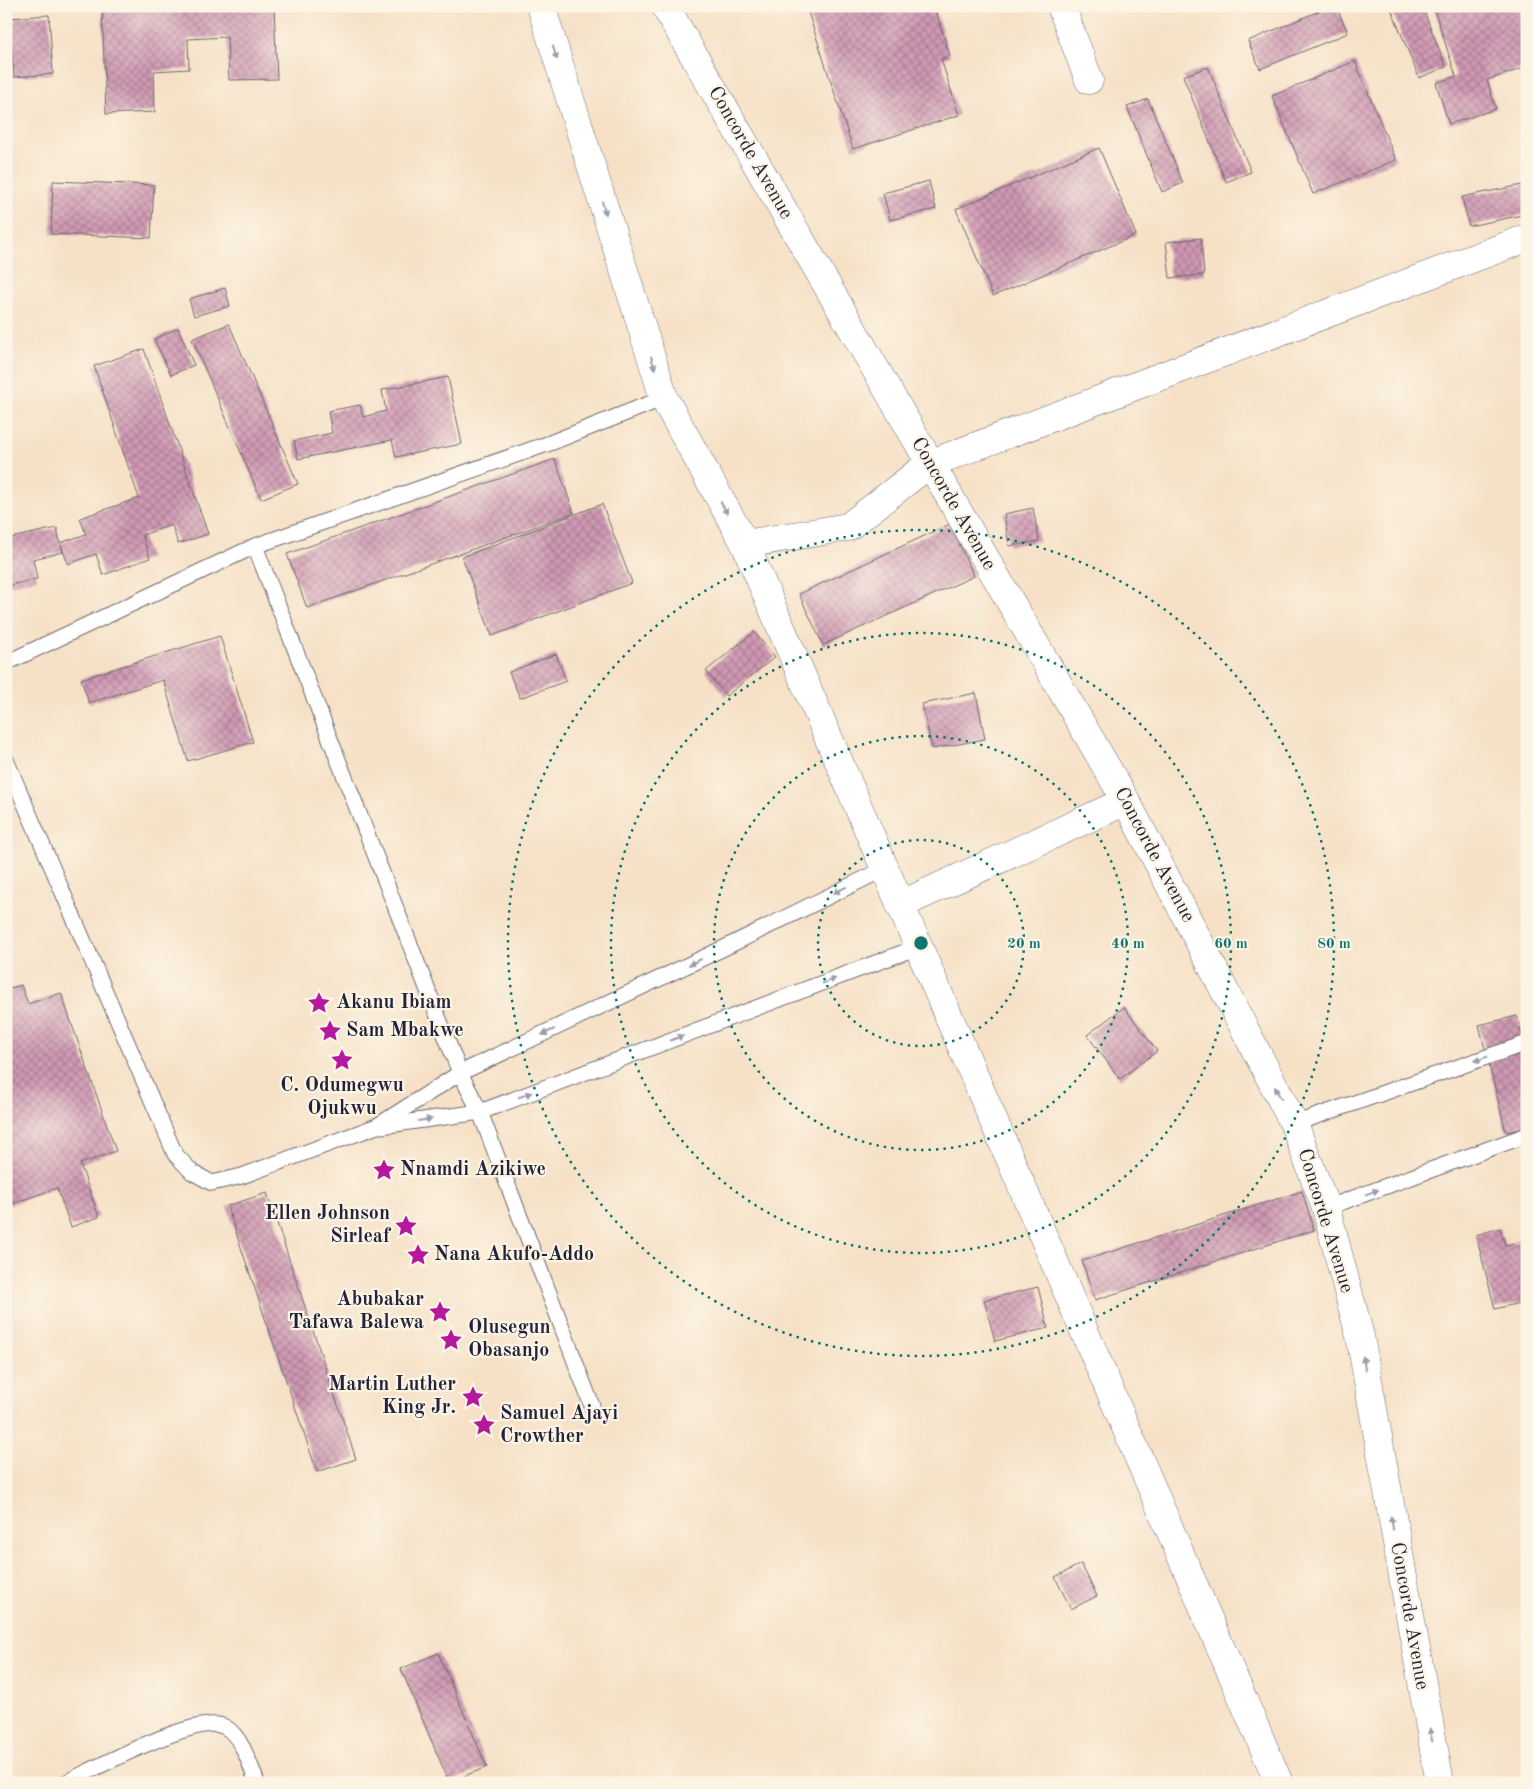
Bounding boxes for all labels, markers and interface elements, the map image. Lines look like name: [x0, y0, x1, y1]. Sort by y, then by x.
one-way arrow: [552, 45, 560, 60]
street label: Concorde Avenue: [704, 83, 796, 223]
one-way arrow: [601, 200, 608, 215]
one-way arrow: [649, 356, 657, 371]
street label: Concorde Avenue: [907, 434, 999, 574]
one-way arrow: [720, 501, 729, 515]
street label: Concorde Avenue: [1110, 784, 1198, 926]
one-way arrow: [833, 886, 848, 895]
centre of rings: [912, 934, 930, 952]
text: 20 m: [1007, 937, 1041, 952]
text: 40 m: [1111, 937, 1145, 952]
text: 60 m: [1214, 937, 1248, 952]
text: 80 m: [1317, 937, 1351, 952]
one-way arrow: [688, 958, 702, 966]
one-way arrow: [822, 977, 837, 984]
place icon: Akanu Ibiam: [306, 990, 332, 1016]
place label: Akanu Ibiam: [336, 993, 452, 1013]
place icon: Sam Mbakwe: [317, 1018, 343, 1044]
place label: Sam Mbakwe: [346, 1021, 464, 1041]
one-way arrow: [541, 1028, 555, 1036]
one-way arrow: [670, 1034, 685, 1041]
place icon: C. Odumegwu Ojukwu: [329, 1047, 355, 1073]
one-way arrow: [1473, 1056, 1488, 1063]
place label: C. Odumegwu Ojukwu: [280, 1076, 404, 1119]
one-way arrow: [1274, 1085, 1282, 1100]
one-way arrow: [518, 1091, 533, 1099]
one-way arrow: [417, 1116, 433, 1124]
street label: Concorde Avenue: [1294, 1146, 1356, 1296]
place icon: Nnamdi Azikiwe: [371, 1157, 397, 1183]
place label: Nnamdi Azikiwe: [400, 1160, 546, 1180]
one-way arrow: [1364, 1188, 1379, 1195]
place label: Ellen Johnson Sirleaf: [265, 1204, 392, 1247]
place icon: Ellen Johnson Sirleaf: [393, 1213, 419, 1239]
place icon: Nana Akufo-Addo: [405, 1242, 431, 1268]
place label: Nana Akufo-Addo: [434, 1245, 594, 1265]
place label: Abubakar Tafawa Balewa: [289, 1290, 424, 1333]
place icon: Abubakar Tafawa Balewa: [427, 1299, 453, 1325]
place label: Olusegun Obasanjo: [468, 1318, 551, 1361]
place icon: Olusegun Obasanjo: [438, 1327, 464, 1353]
one-way arrow: [1360, 1355, 1368, 1371]
place label: Martin Luther King Jr.: [328, 1375, 456, 1418]
place icon: Martin Luther King Jr.: [460, 1384, 486, 1410]
place label: Samuel Ajayi Crowther: [500, 1404, 618, 1447]
place icon: Samuel Ajayi Crowther: [471, 1412, 497, 1438]
one-way arrow: [1388, 1515, 1396, 1531]
street label: Concorde Avenue: [1386, 1541, 1432, 1691]
one-way arrow: [1427, 1726, 1435, 1742]

